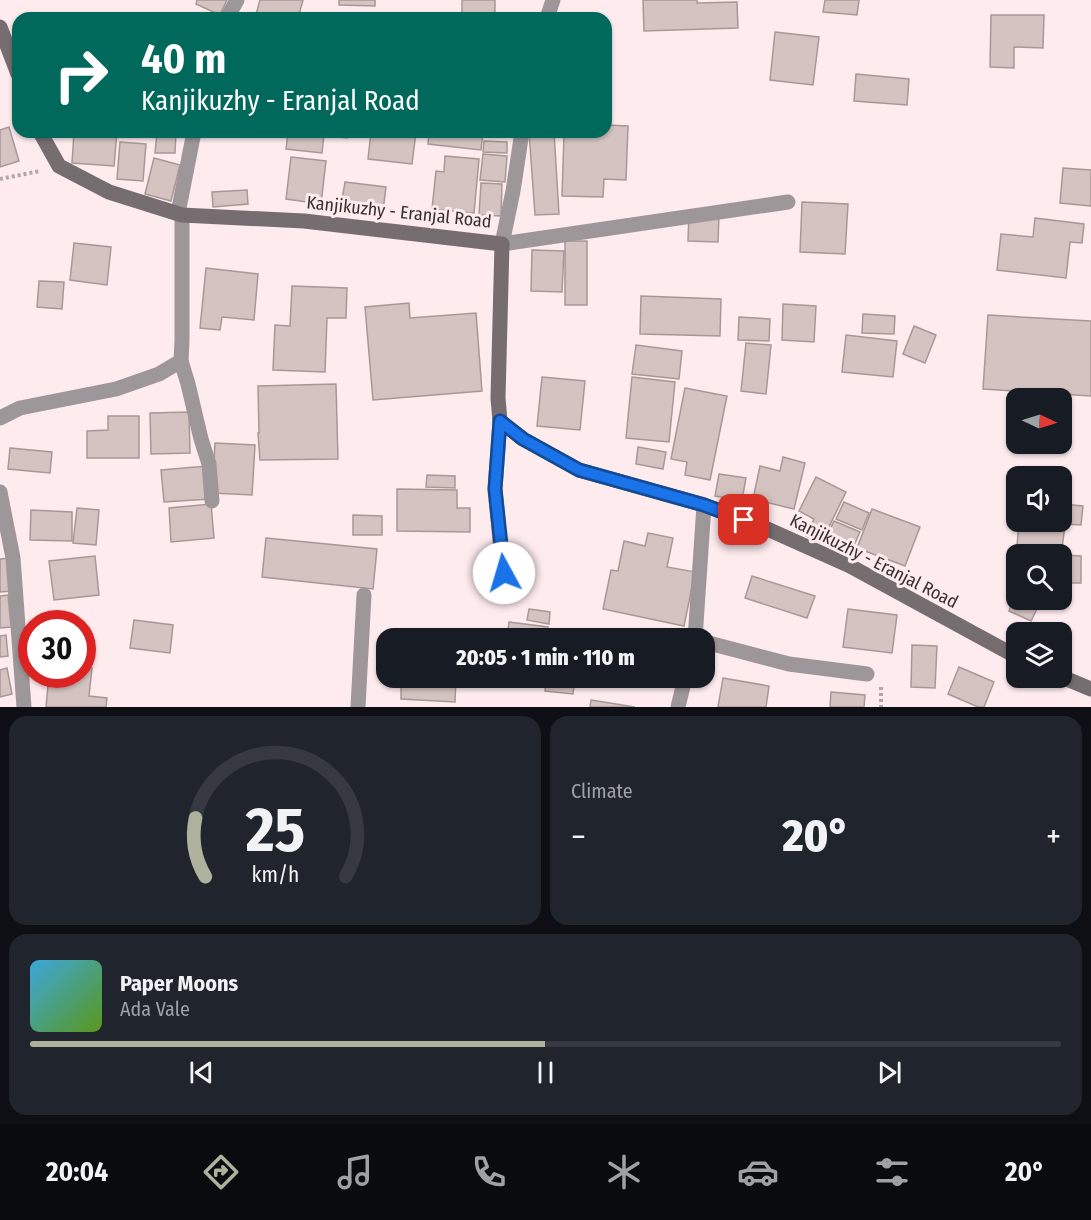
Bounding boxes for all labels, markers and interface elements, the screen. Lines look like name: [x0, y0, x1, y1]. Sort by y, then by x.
text: 40 m: [141, 34, 226, 84]
icon: right: [42, 36, 120, 114]
text: Kanjikuzhy - Eranjal Road: [141, 85, 420, 117]
street label: Kanjikuzhy - Eranjal Road: [305, 191, 493, 233]
north arrow: [1006, 388, 1072, 454]
map controls: [1006, 388, 1072, 688]
button: sound: [1006, 466, 1072, 532]
pin: [718, 494, 769, 545]
icon: arrive: [727, 503, 760, 536]
street label: Kanjikuzhy - Eranjal Road: [786, 509, 962, 613]
position arrow: [472, 541, 536, 605]
button: search: [1006, 544, 1072, 610]
speed limit sign: 30: [18, 610, 96, 688]
button: layers: [1006, 622, 1072, 688]
text: 20:05 · 1 min · 110 m: [456, 644, 635, 671]
text: Climate: [571, 779, 633, 803]
text: 25: [244, 793, 305, 868]
text: 20°: [782, 809, 849, 863]
text: −: [571, 817, 586, 857]
text: +: [1046, 817, 1061, 857]
text: km/h: [251, 863, 299, 889]
text: Paper Moons: [120, 970, 238, 997]
text: Ada Vale: [120, 997, 190, 1021]
icon: previous: [185, 1056, 218, 1089]
icon: pause: [529, 1056, 562, 1089]
icon: next: [873, 1056, 906, 1089]
icon: directions: [200, 1151, 242, 1193]
icon: music: [334, 1151, 376, 1193]
icon: phone: [468, 1151, 510, 1193]
icon: climate: [603, 1151, 645, 1193]
icon: car: [737, 1151, 779, 1193]
icon: filters: [871, 1151, 913, 1193]
text: 20:04: [46, 1156, 108, 1188]
text: 20°: [1005, 1156, 1045, 1188]

